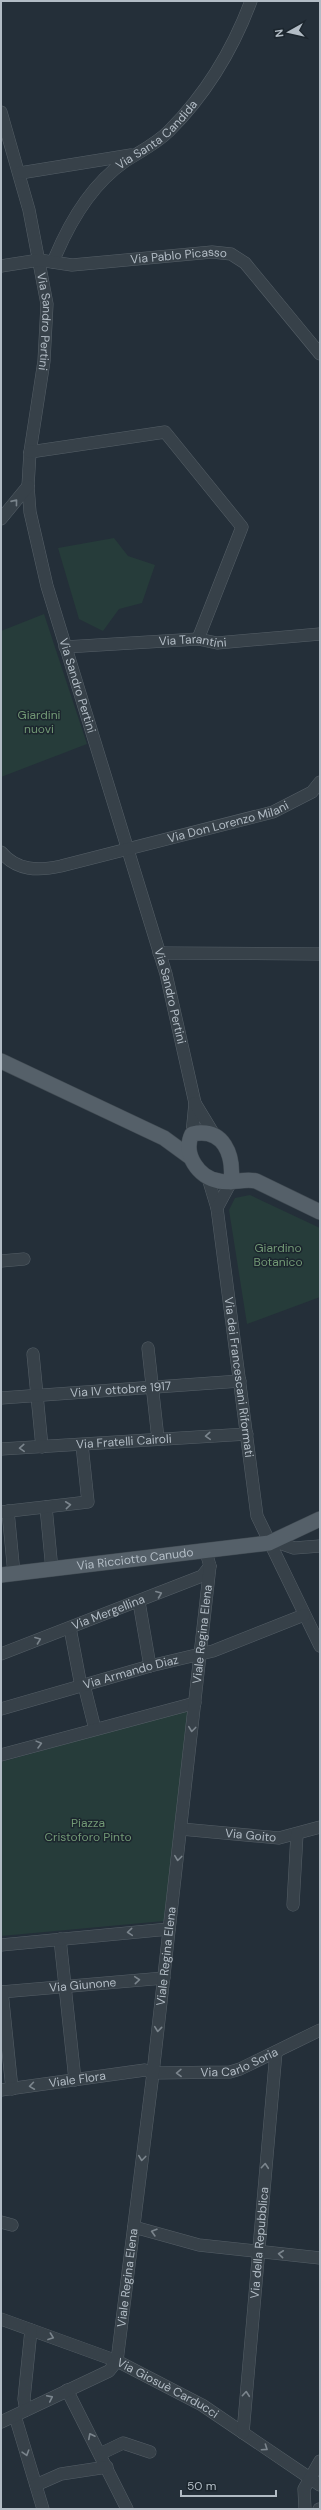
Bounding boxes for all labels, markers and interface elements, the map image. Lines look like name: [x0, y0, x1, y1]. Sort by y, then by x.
north arrow: [269, 12, 309, 52]
text: N: [272, 28, 287, 38]
street label: Via Santa Candida: [113, 97, 201, 173]
street label: Via Pablo Picasso: [130, 244, 228, 268]
street label: Via Sandro Pertini: [33, 271, 55, 372]
one-way arrow: [10, 500, 17, 507]
street label: Via Tarantini: [158, 631, 227, 651]
street label: Via Sandro Pertini: [55, 636, 100, 735]
park label: Giardini nuovi: [18, 707, 61, 737]
street label: Via Don Lorenzo Milani: [166, 797, 291, 847]
street label: Via Sandro Pertini: [150, 946, 190, 1046]
park label: Giardino Botanico: [253, 1240, 303, 1270]
street label: Via dei Francescani Riformati: [221, 1296, 257, 1459]
street label: Via IV ottobre 1917: [70, 1378, 172, 1401]
street label: Via Fratelli Cairoli: [76, 1431, 172, 1452]
one-way arrow: [205, 1432, 211, 1441]
one-way arrow: [19, 1443, 25, 1452]
one-way arrow: [65, 1500, 71, 1509]
street label: Via Ricciotto Canudo: [76, 1544, 194, 1574]
street label: Viale Regina Elena: [189, 1584, 216, 1685]
one-way arrow: [155, 1590, 162, 1598]
street label: Via Mergellina: [69, 1591, 147, 1634]
one-way arrow: [34, 1637, 41, 1645]
street label: Via Armando Diaz: [81, 1651, 180, 1693]
one-way arrow: [188, 1726, 197, 1732]
one-way arrow: [35, 1741, 42, 1749]
park label: Piazza Cristoforo Pinto: [44, 1815, 132, 1845]
street label: Via Goito: [224, 1825, 277, 1846]
one-way arrow: [173, 1855, 182, 1861]
street label: Viale Regina Elena: [153, 1906, 180, 2007]
one-way arrow: [127, 1928, 133, 1937]
street label: Via Giunone: [48, 1974, 117, 1996]
one-way arrow: [134, 1976, 140, 1985]
one-way arrow: [154, 2026, 163, 2032]
street label: Via Carlo Soria: [200, 2044, 281, 2080]
street label: Viale Flora: [48, 2068, 107, 2091]
one-way arrow: [176, 2069, 182, 2077]
one-way arrow: [29, 2081, 35, 2090]
one-way arrow: [138, 2155, 147, 2161]
one-way arrow: [261, 2163, 270, 2170]
street label: Via della Repubblica: [247, 2186, 272, 2299]
street label: Viale Regina Elena: [113, 2227, 142, 2328]
one-way arrow: [150, 2228, 157, 2237]
one-way arrow: [278, 2250, 284, 2259]
one-way arrow: [47, 2333, 54, 2341]
street label: Via Giosuè Carducci: [114, 2354, 222, 2422]
one-way arrow: [242, 2391, 251, 2397]
one-way arrow: [45, 2395, 53, 2403]
one-way arrow: [88, 2433, 96, 2440]
one-way arrow: [261, 2443, 268, 2451]
one-way arrow: [21, 2449, 30, 2456]
scale bar: [181, 2472, 276, 2498]
text: 50 m: [187, 2478, 216, 2494]

